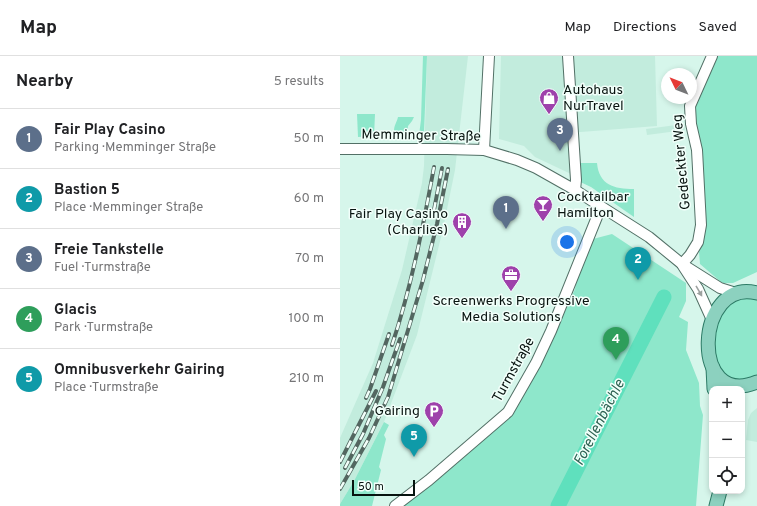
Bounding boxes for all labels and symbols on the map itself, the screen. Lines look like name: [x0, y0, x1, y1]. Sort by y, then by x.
north arrow: [661, 68, 697, 104]
place label: Autohaus NurTravel: [563, 82, 624, 115]
shop icon: Autohaus NurTravel: [538, 87, 560, 115]
street label: Gedeckter Weg: [669, 114, 695, 210]
pin: 3: [547, 118, 573, 151]
street label: Memminger Straße: [361, 126, 481, 146]
place label: Cocktailbar Hamilton: [557, 189, 630, 222]
bar icon: Cocktailbar Hamilton: [532, 194, 554, 222]
pin: 1: [493, 196, 519, 229]
place label: Fair Play Casino (Charlies): [349, 206, 448, 239]
building icon: Fair Play Casino (Charlies): [451, 211, 473, 239]
your location: [557, 232, 577, 252]
pin: 2: [625, 247, 651, 280]
office icon: Screenwerks Progressive Media Solutions: [500, 264, 522, 292]
one-way arrow: [695, 285, 702, 297]
place label: Screenwerks Progressive Media Solutions: [432, 293, 590, 326]
pin: 4: [603, 327, 629, 360]
street label: Turmstraße: [489, 334, 539, 406]
water label: Forellenbächle: [570, 377, 630, 469]
parking icon: Gairing: [423, 400, 445, 428]
place label: Gairing: [375, 403, 420, 420]
pin: 5: [401, 424, 427, 457]
scale bar: [352, 478, 415, 497]

